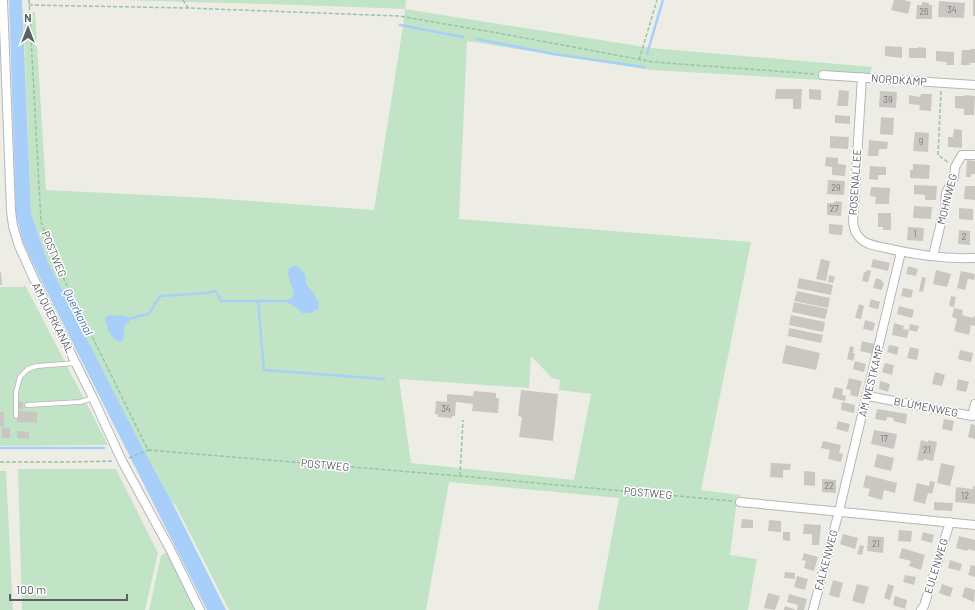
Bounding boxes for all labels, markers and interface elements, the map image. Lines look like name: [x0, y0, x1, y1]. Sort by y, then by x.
house number: 34: [947, 4, 957, 15]
house number: 26: [919, 6, 929, 17]
north arrow: [8, 8, 48, 48]
text: N: [24, 11, 32, 24]
street label: NORDKAMP: [871, 71, 928, 88]
house number: 39: [883, 94, 893, 105]
house number: 9: [919, 136, 924, 147]
street label: ROSENALLEE: [846, 148, 863, 216]
street label: MOHNWEG: [934, 172, 959, 226]
house number: 29: [831, 182, 841, 193]
house number: 27: [829, 203, 839, 214]
house number: 1: [913, 228, 917, 239]
street label: POSTWEG: [39, 229, 70, 279]
house number: 2: [962, 231, 967, 242]
street label: AM QUERKANAL: [30, 280, 77, 355]
water label: Querkanal: [61, 286, 97, 338]
street label: AM WESTKAMP: [855, 343, 886, 418]
street label: BLUMENWEG: [893, 394, 959, 419]
house number: 34: [441, 403, 451, 414]
house number: 17: [880, 433, 888, 444]
house number: 21: [923, 444, 931, 455]
street label: POSTWEG: [300, 456, 350, 473]
house number: 22: [824, 480, 834, 491]
street label: POSTWEG: [623, 484, 673, 501]
house number: 12: [961, 490, 969, 501]
street label: FALKENWEG: [811, 528, 840, 592]
street label: EULENWEG: [921, 537, 950, 595]
house number: 21: [872, 538, 880, 549]
scale bar: [10, 576, 127, 602]
text: 100 m: [16, 582, 46, 596]

